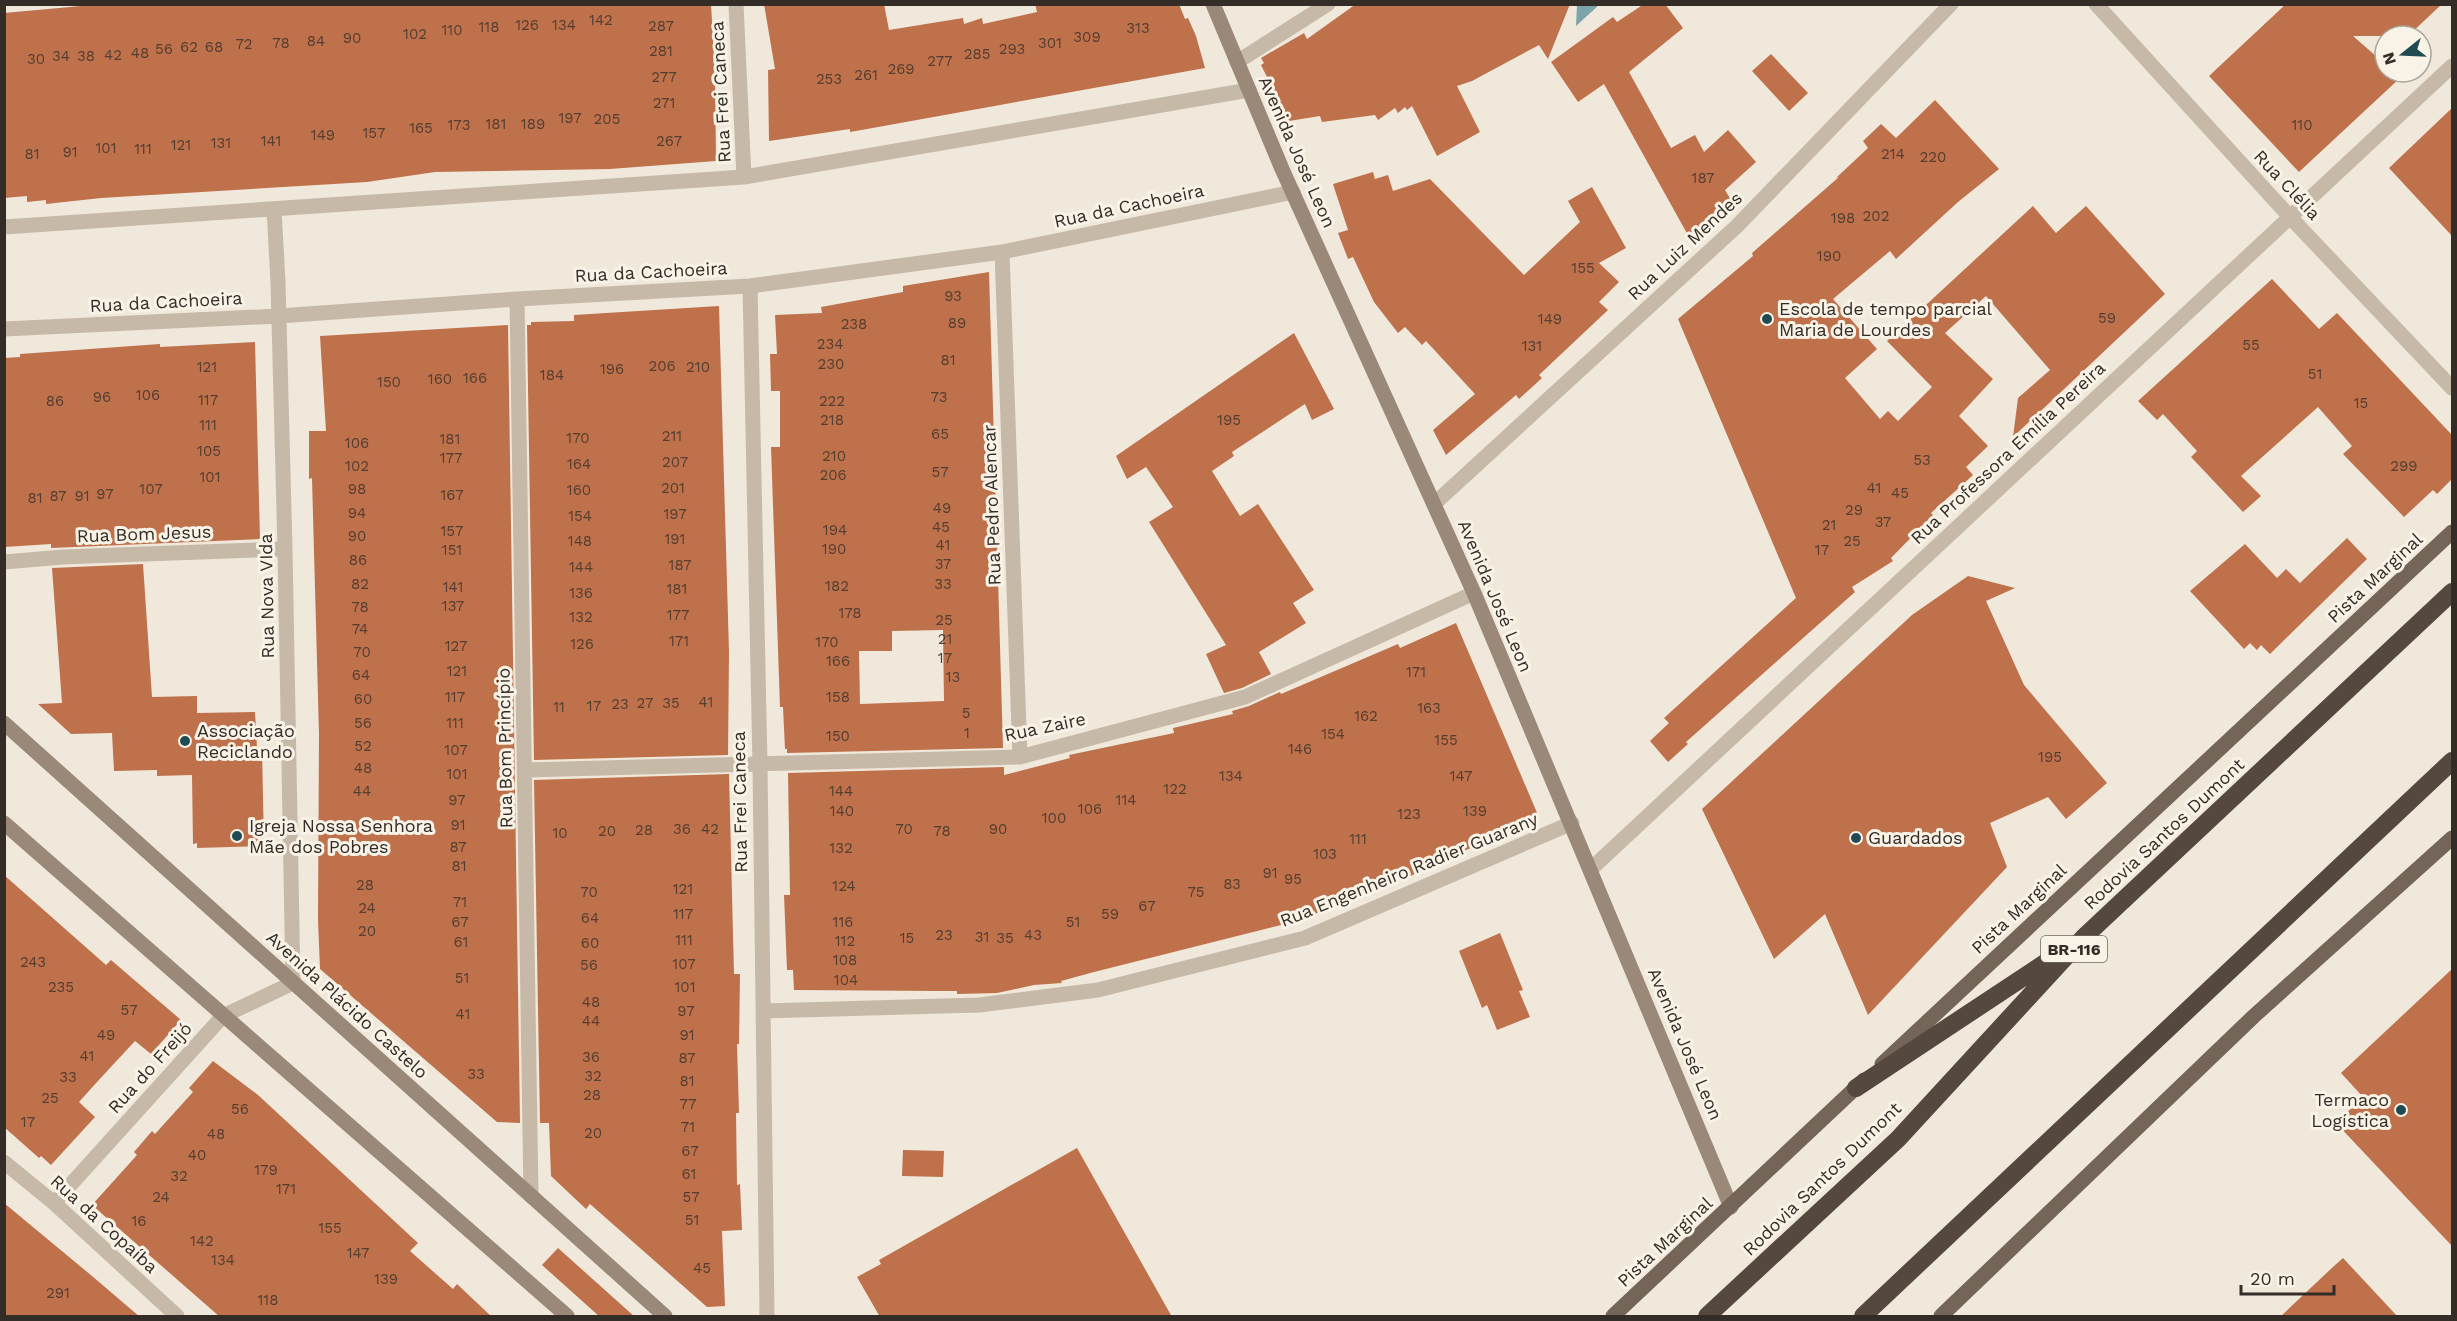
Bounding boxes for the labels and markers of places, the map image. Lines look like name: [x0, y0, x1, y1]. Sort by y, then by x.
place label: Escola de tempo parcial Maria de Lourdes: [1779, 298, 1993, 340]
marker: Escola de tempo parcial Maria de Lourdes: [1760, 312, 1774, 326]
place label: Associação Reciclando: [197, 720, 295, 762]
marker: Associação Reciclando: [178, 734, 192, 748]
place label: Igreja Nossa Senhora Mãe dos Pobres: [249, 815, 433, 857]
place label: Guardados: [1868, 827, 1962, 848]
marker: Igreja Nossa Senhora Mãe dos Pobres: [230, 829, 244, 843]
marker: Guardados: [1849, 831, 1863, 845]
place label: Termaco Logística: [2311, 1089, 2389, 1131]
marker: Termaco Logística: [2394, 1103, 2408, 1117]

